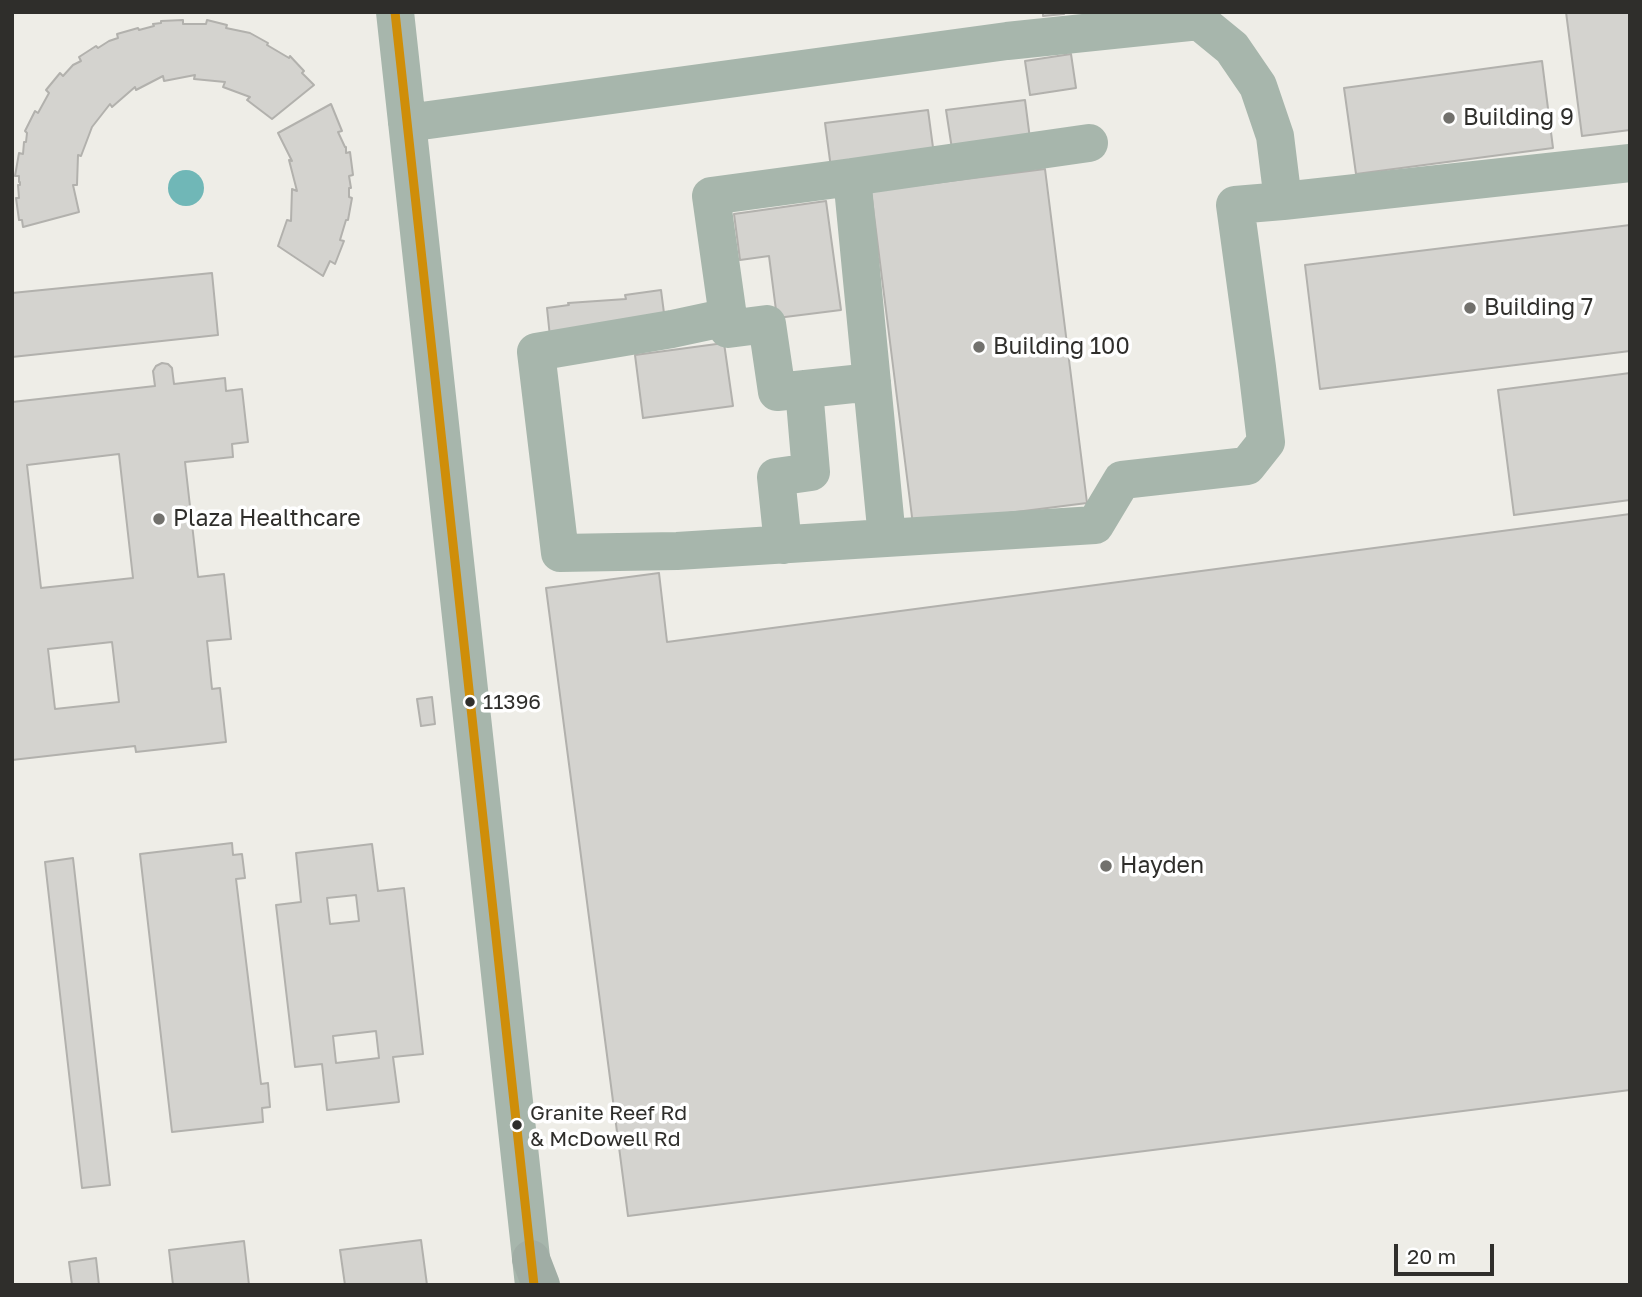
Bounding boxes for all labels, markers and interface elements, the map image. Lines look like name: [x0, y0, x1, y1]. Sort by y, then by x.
place label: Building 9: [1463, 104, 1574, 132]
marker: Building 9: [1441, 110, 1457, 126]
place label: Building 7: [1484, 294, 1593, 322]
marker: Building 7: [1462, 300, 1478, 316]
place label: Building 100: [993, 333, 1130, 361]
marker: Building 100: [971, 339, 987, 355]
place label: Plaza Healthcare: [173, 505, 361, 533]
marker: Plaza Healthcare: [151, 511, 167, 527]
place label: 11396: [483, 689, 541, 715]
marker: 11396: [463, 695, 477, 709]
place label: Hayden: [1120, 852, 1204, 880]
marker: Hayden: [1098, 858, 1114, 874]
place label: Granite Reef Rd & McDowell Rd: [530, 1100, 687, 1150]
marker: Granite Reef Rd & McDowell Rd: [510, 1118, 524, 1132]
scale bar: [1397, 1230, 1497, 1274]
text: 20 m: [1407, 1243, 1456, 1269]

